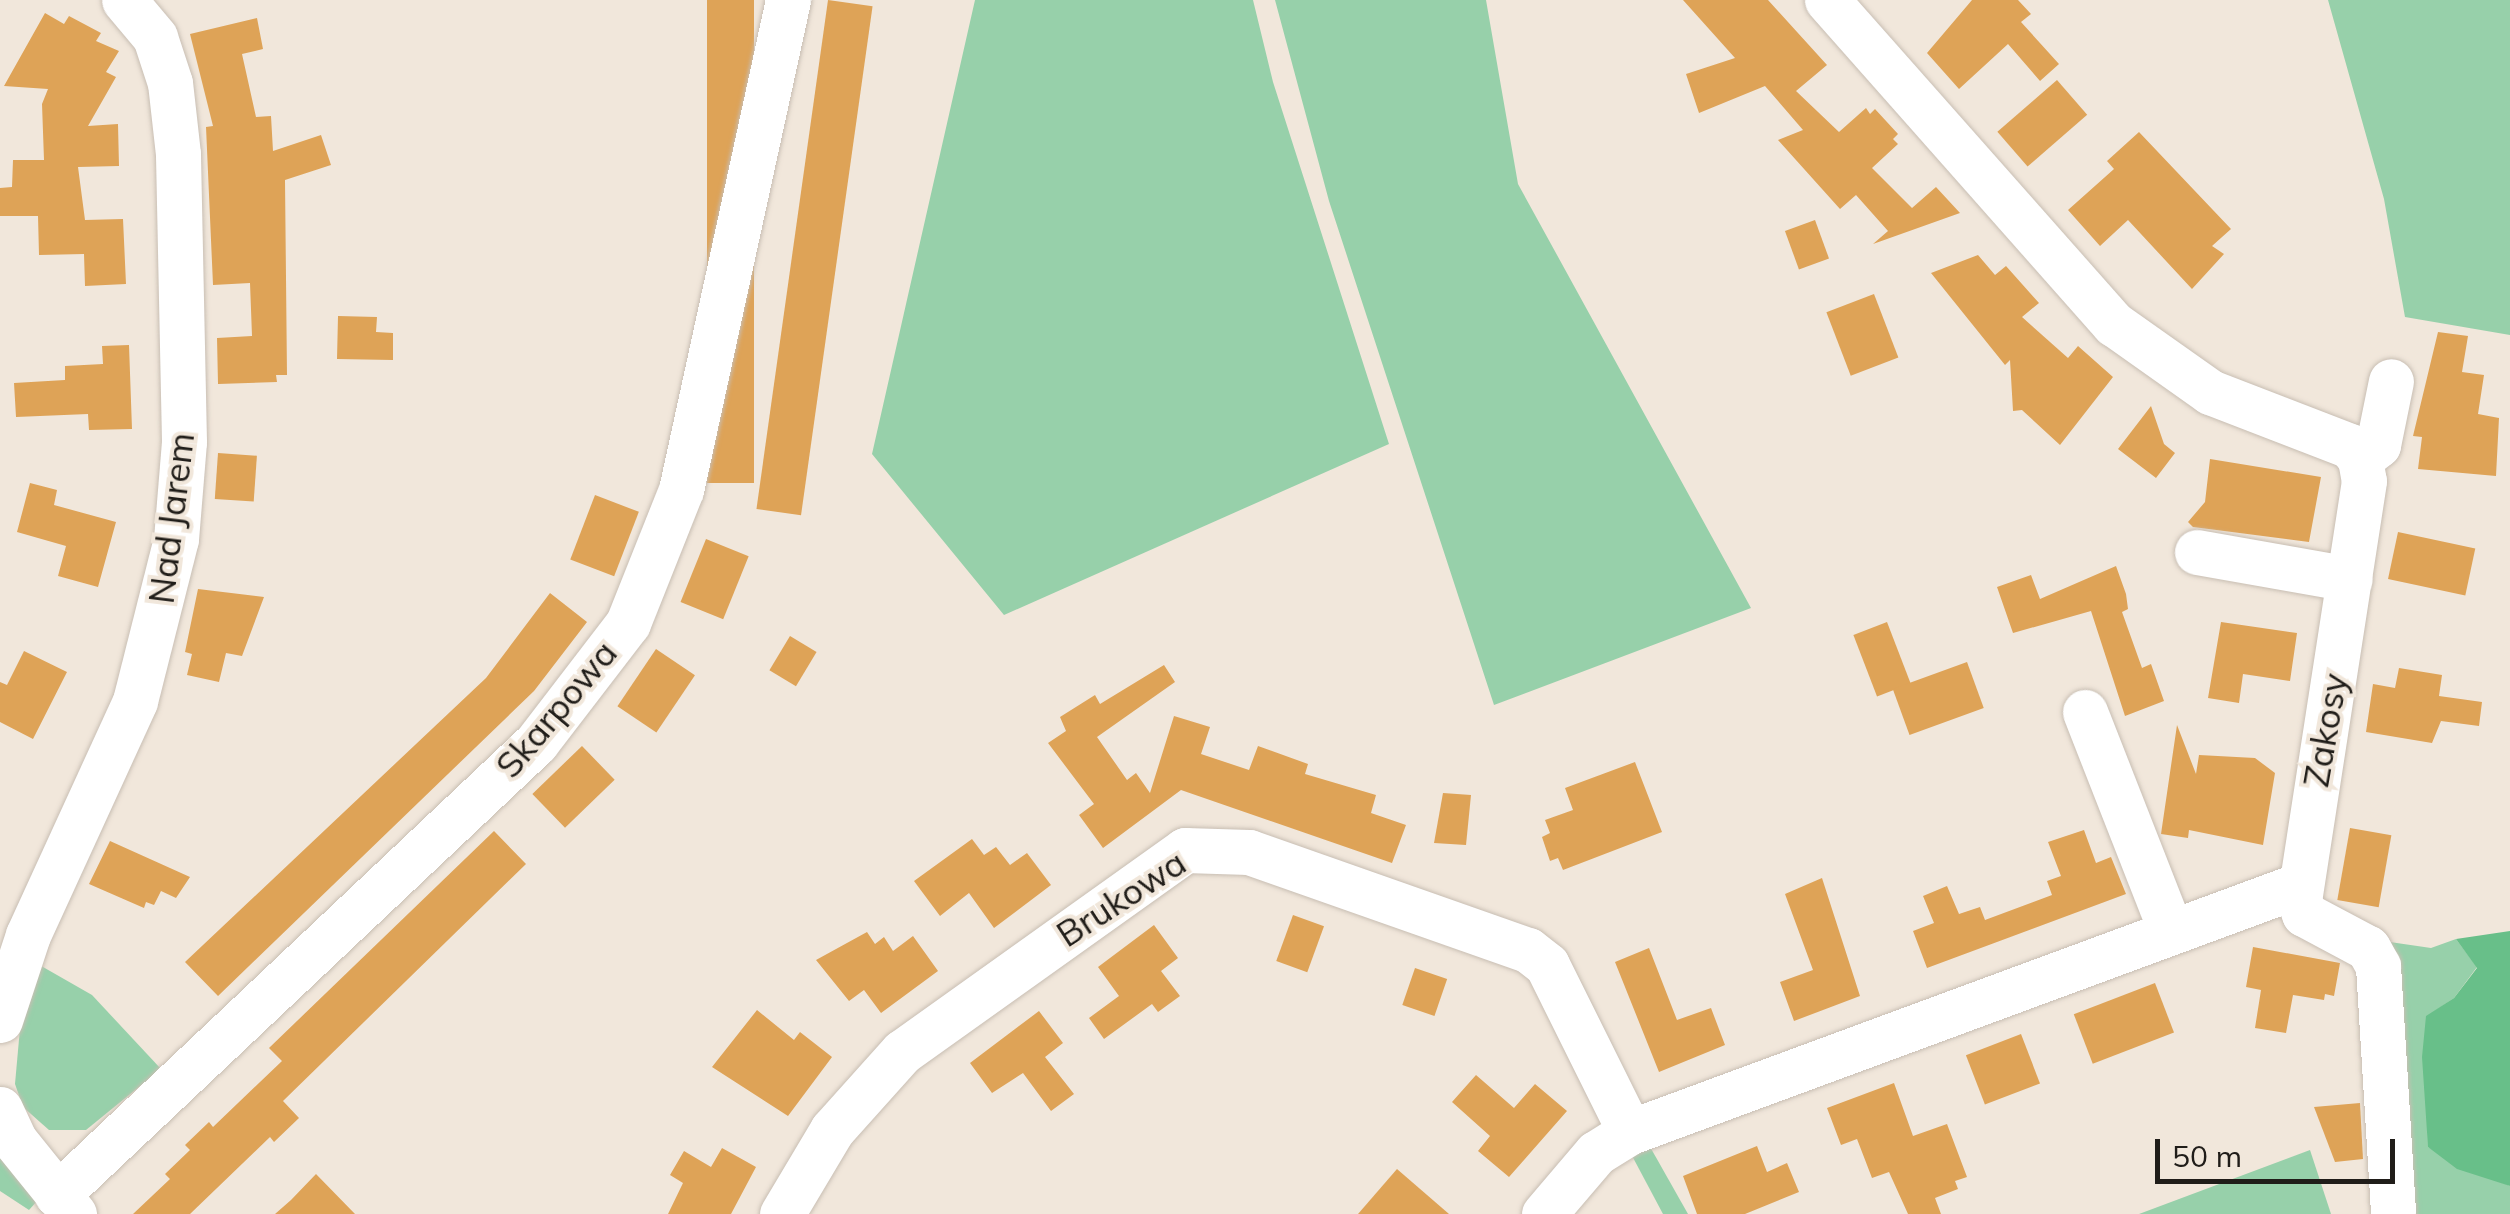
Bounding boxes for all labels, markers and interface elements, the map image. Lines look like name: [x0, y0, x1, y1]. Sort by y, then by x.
street label: Nad Jarem: [140, 430, 202, 606]
street label: Skarpowa: [487, 632, 625, 786]
street label: Zakosy: [2294, 670, 2356, 790]
street label: Brukowa: [1049, 841, 1193, 955]
scale bar: [2160, 1119, 2400, 1181]
text: 50 m: [2172, 1137, 2242, 1175]

